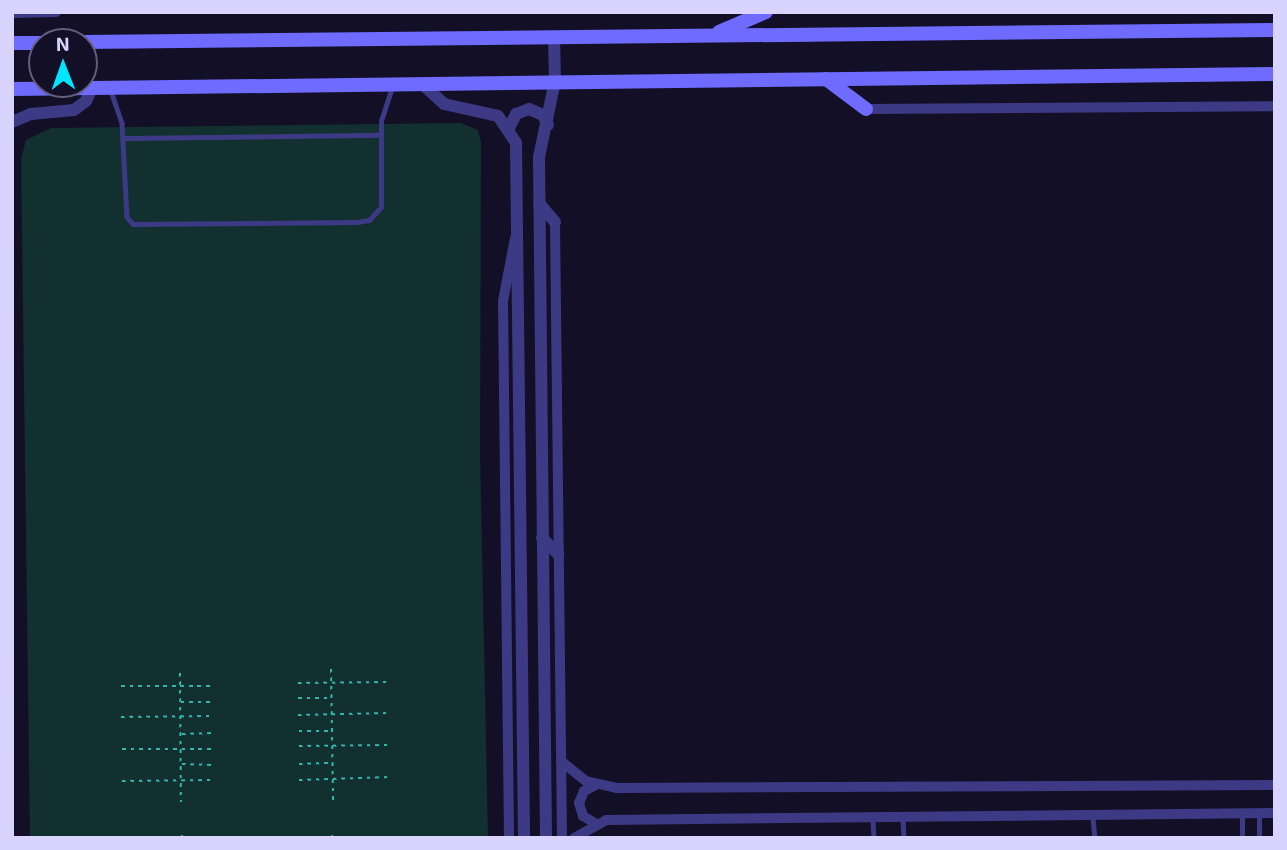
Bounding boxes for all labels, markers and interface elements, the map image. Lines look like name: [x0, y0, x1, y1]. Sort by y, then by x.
north arrow: [28, 28, 98, 98]
text: N: [56, 32, 70, 55]

